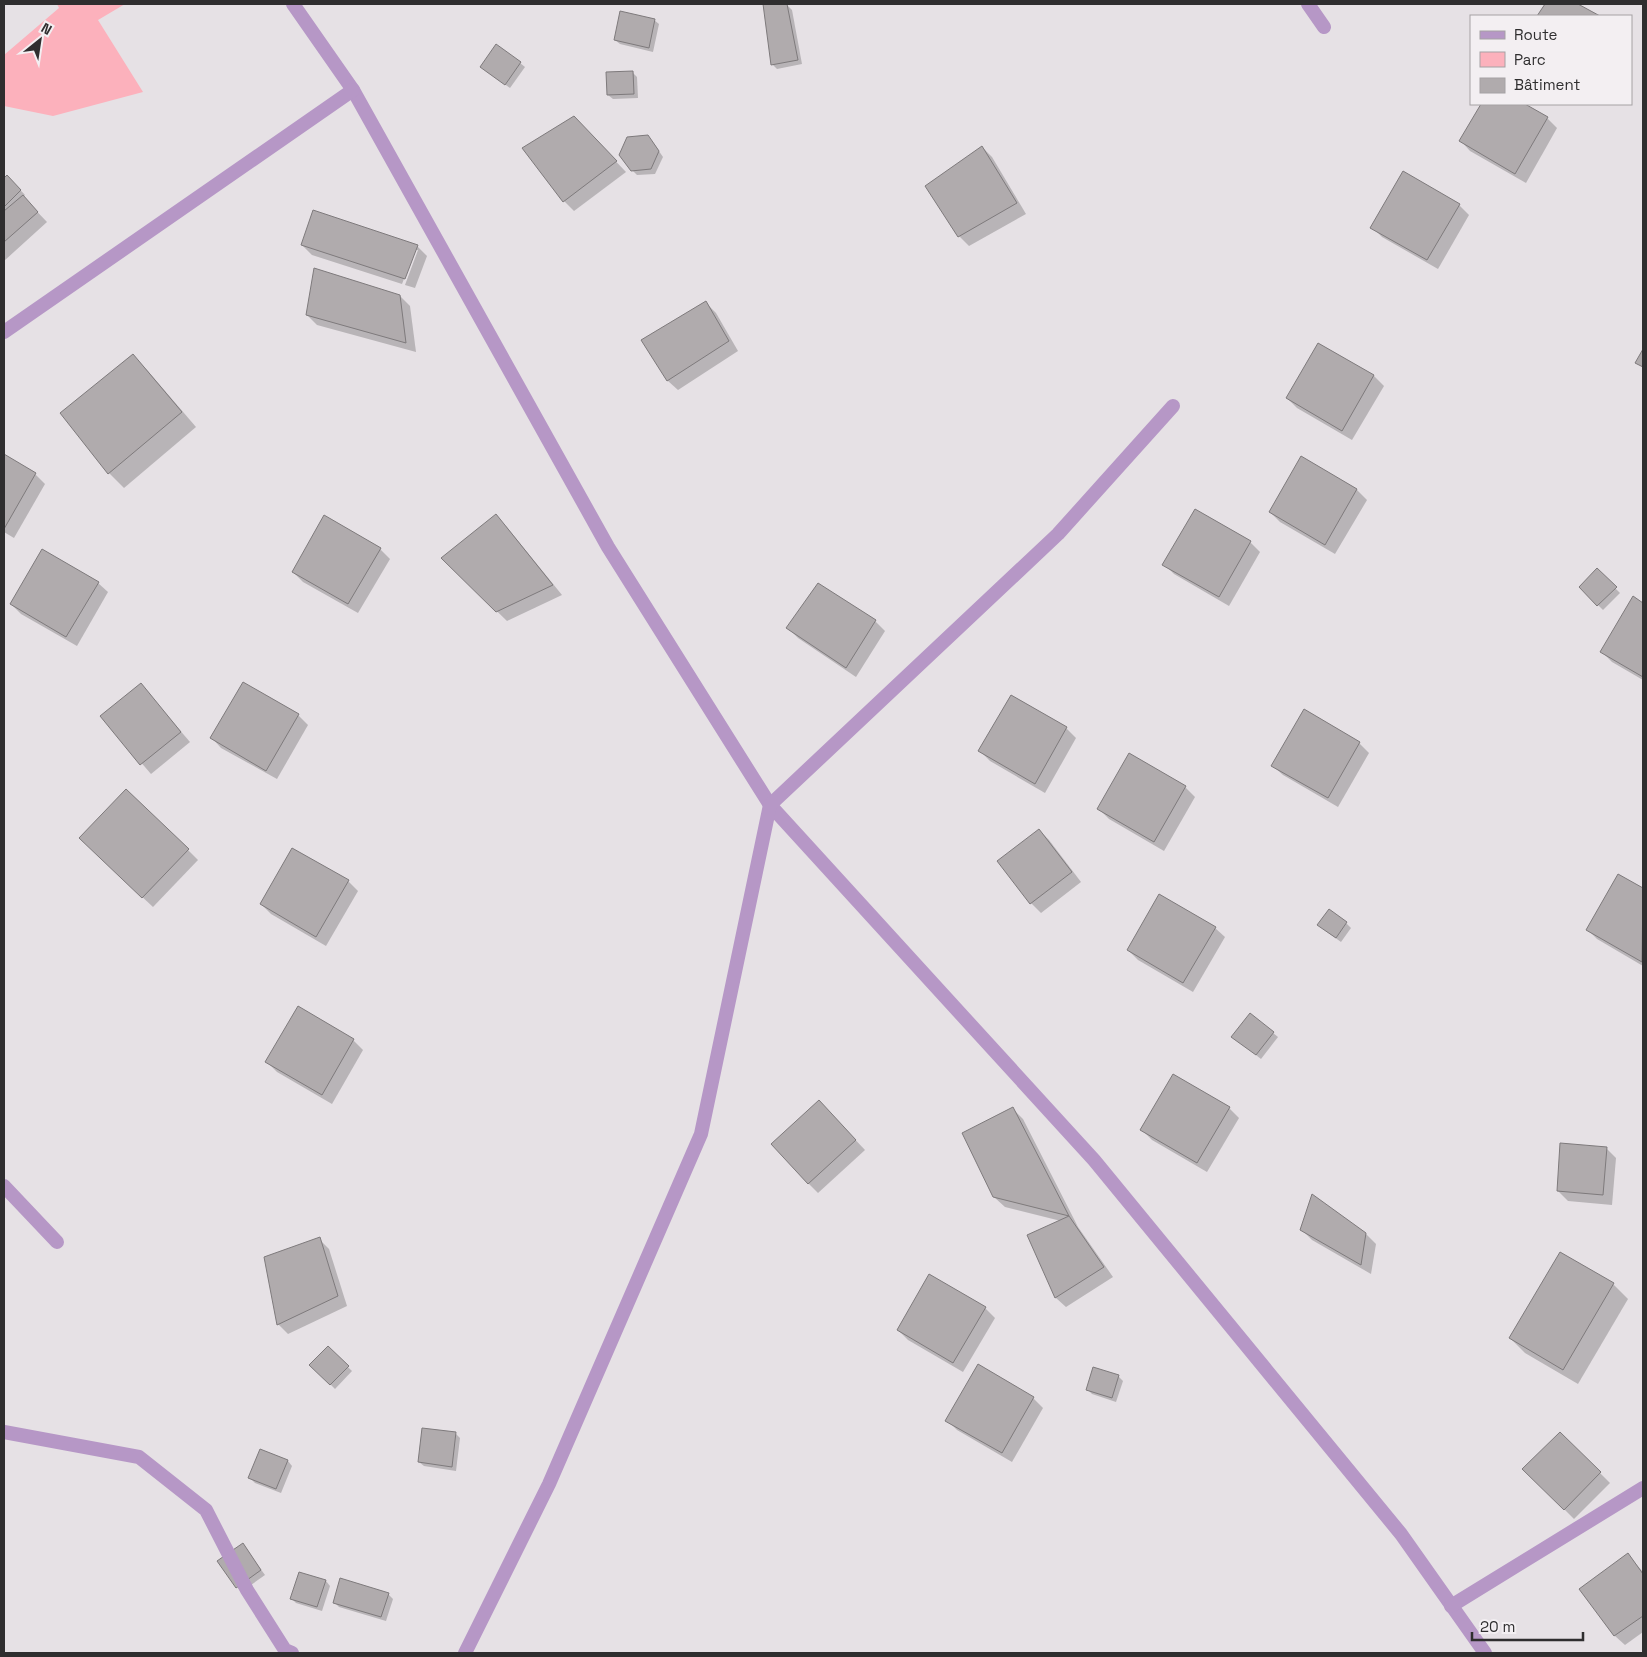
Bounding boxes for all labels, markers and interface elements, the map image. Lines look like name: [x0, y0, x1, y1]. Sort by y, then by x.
north arrow: [15, 15, 65, 65]
legend: [1470, 15, 1632, 105]
text: N: [38, 19, 55, 39]
text: Route: [1514, 25, 1558, 44]
text: Parc: [1514, 50, 1546, 69]
text: Bâtiment: [1514, 75, 1580, 94]
scale bar: [1472, 1610, 1583, 1642]
text: 20 m: [1480, 1617, 1515, 1636]

